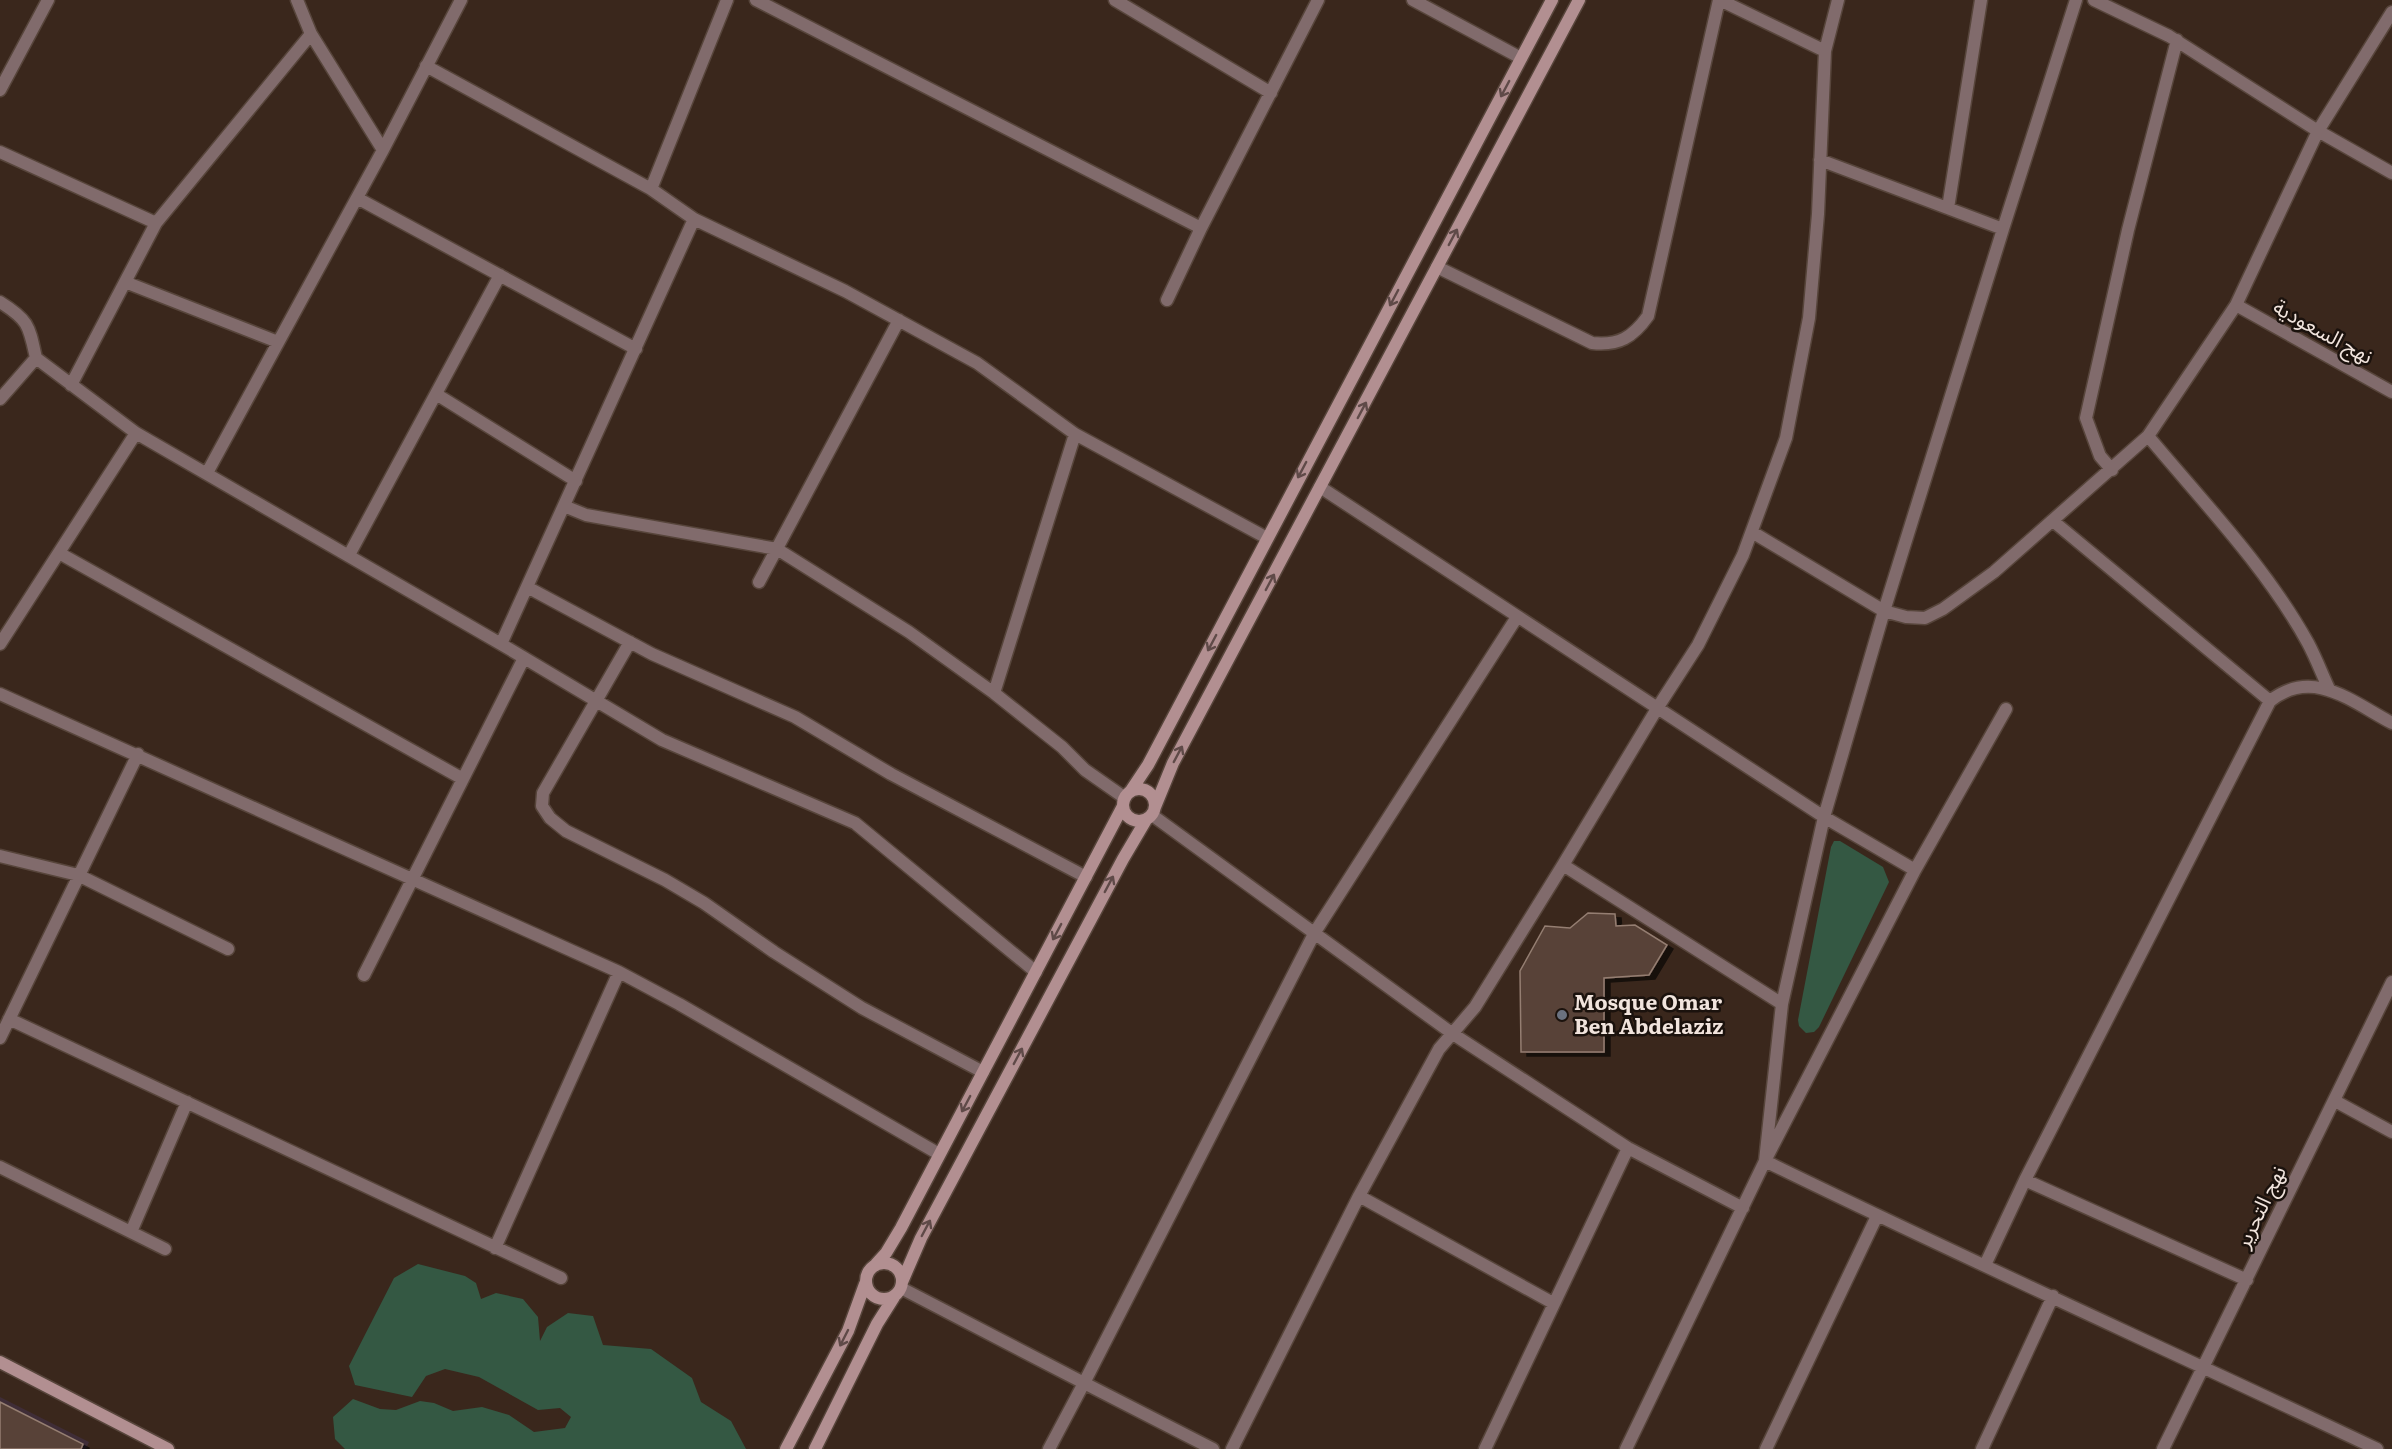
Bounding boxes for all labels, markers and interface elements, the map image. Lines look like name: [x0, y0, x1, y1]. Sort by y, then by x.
one-way arrow: [1499, 79, 1510, 97]
one-way arrow: [1448, 229, 1459, 247]
one-way arrow: [1388, 289, 1400, 306]
street label: نهج السعودية: [2268, 290, 2380, 372]
one-way arrow: [1356, 401, 1368, 419]
one-way arrow: [1296, 461, 1308, 479]
one-way arrow: [1265, 573, 1276, 591]
one-way arrow: [1206, 634, 1218, 651]
one-way arrow: [1173, 745, 1184, 763]
one-way arrow: [1103, 876, 1115, 893]
one-way arrow: [1051, 923, 1063, 940]
place label: Mosque Omar Ben Abdelaziz: [1574, 985, 1724, 1040]
marker: Mosque Omar Ben Abdelaziz: [1555, 1008, 1569, 1022]
one-way arrow: [1012, 1048, 1024, 1065]
one-way arrow: [959, 1095, 971, 1113]
street label: نهج التحرير: [2225, 1160, 2294, 1254]
one-way arrow: [920, 1220, 932, 1237]
one-way arrow: [838, 1329, 849, 1347]

